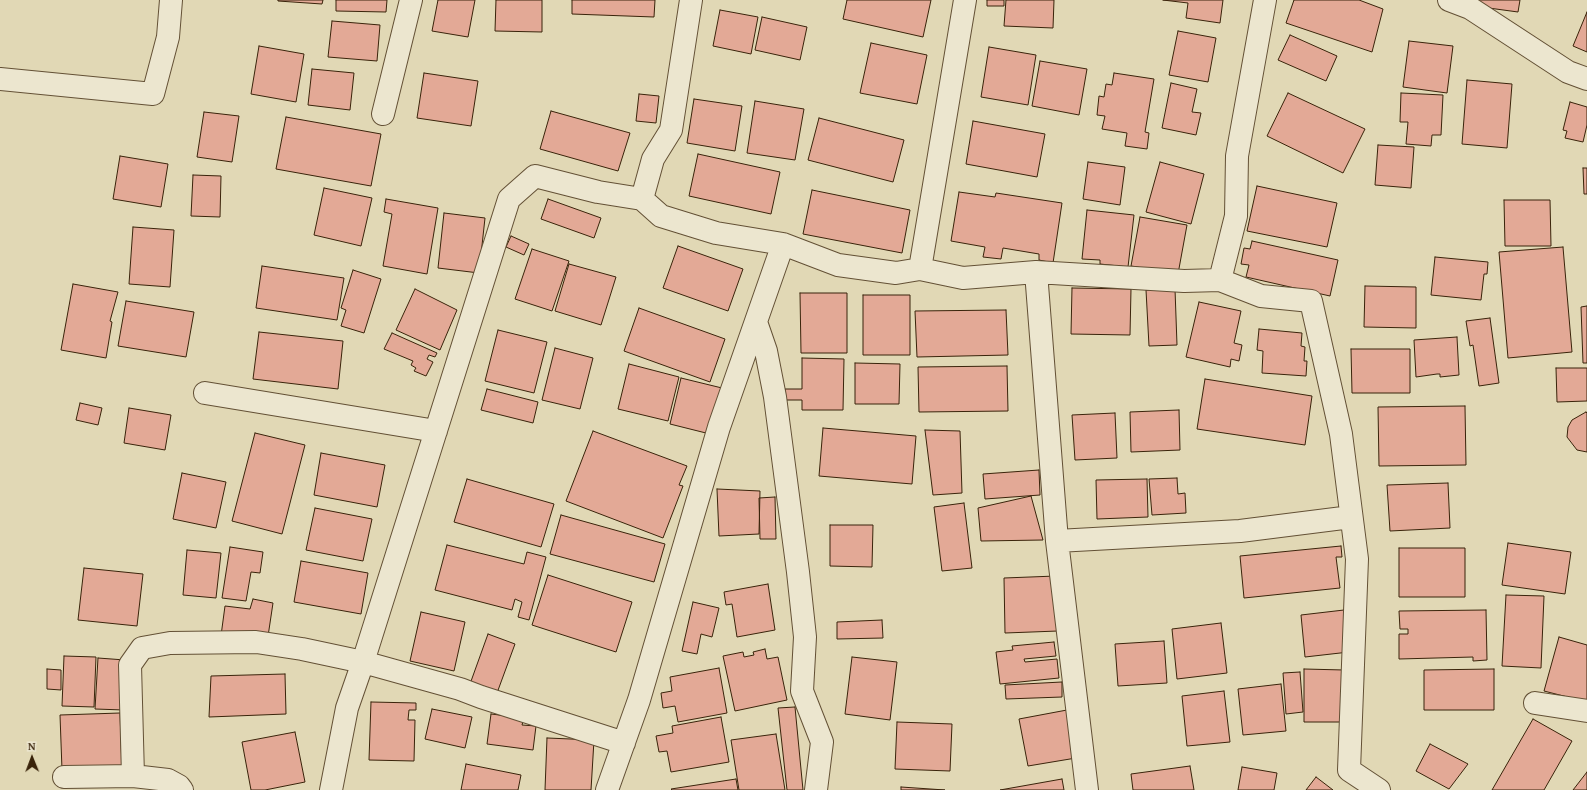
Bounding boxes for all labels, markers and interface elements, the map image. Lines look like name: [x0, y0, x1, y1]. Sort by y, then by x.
north arrow: [12, 738, 52, 778]
text: N: [28, 738, 36, 754]

